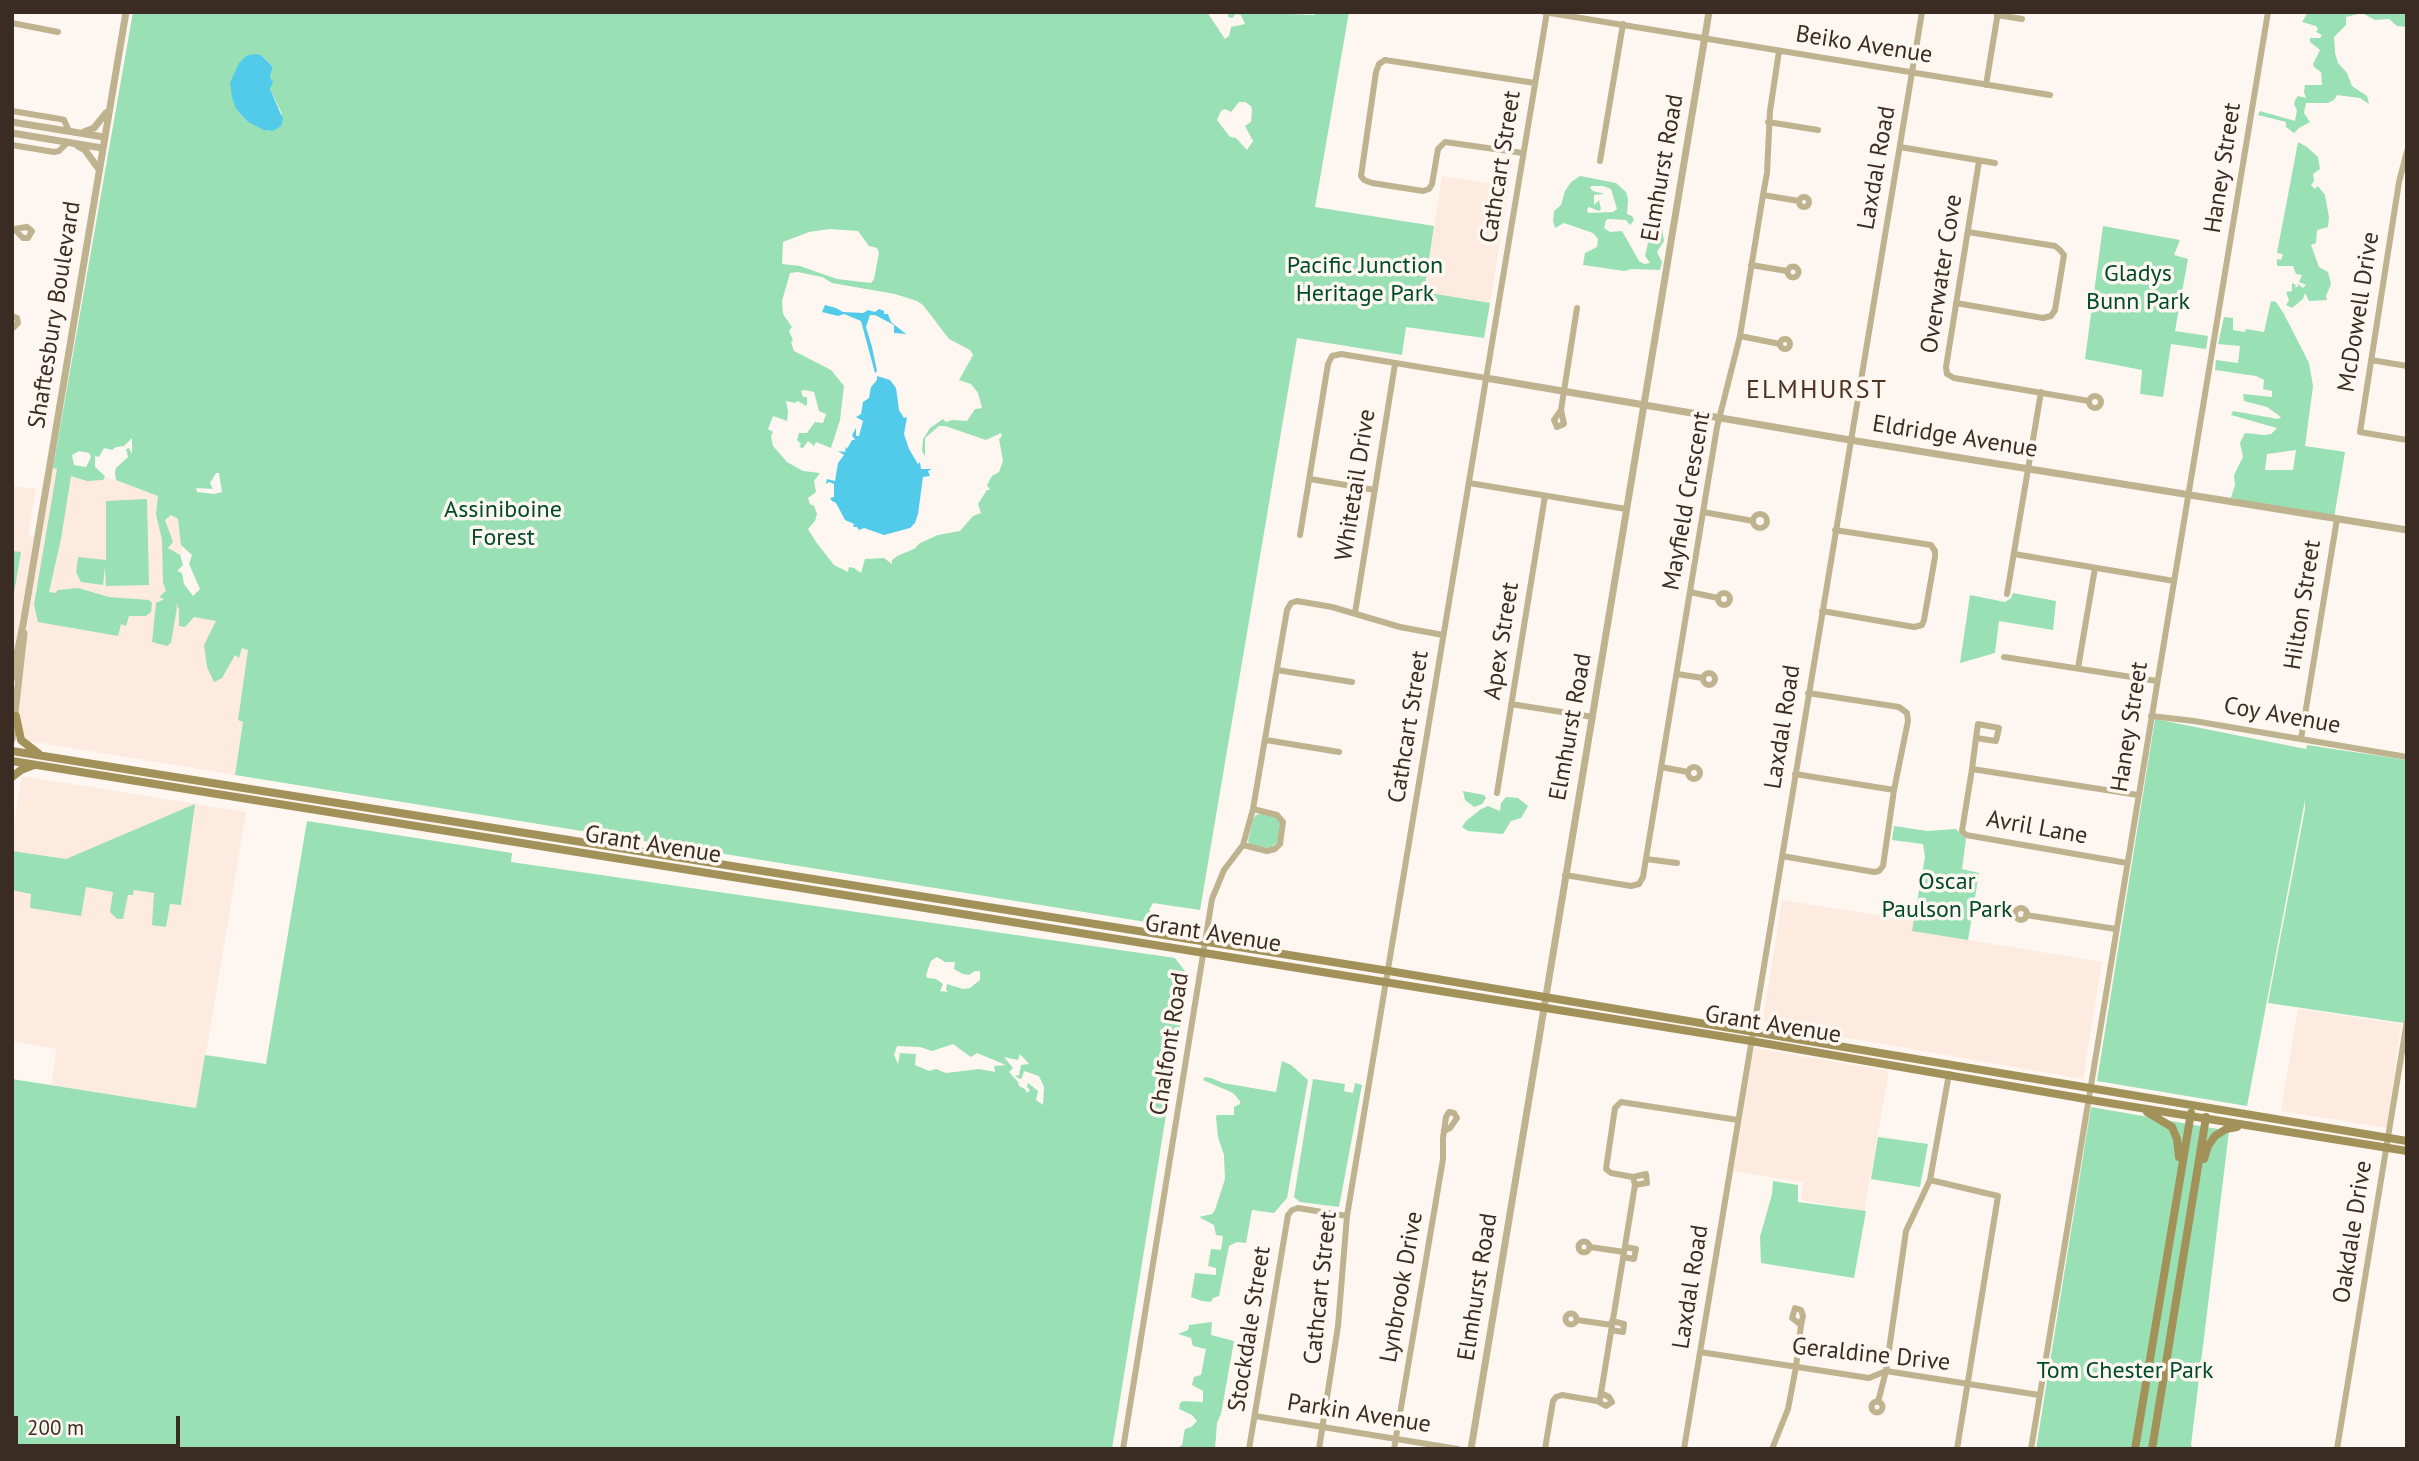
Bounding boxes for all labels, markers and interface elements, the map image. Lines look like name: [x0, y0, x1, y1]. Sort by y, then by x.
street label: Beiko Avenue: [1794, 20, 1934, 70]
street label: Cathcart Street: [1475, 89, 1527, 245]
street label: Elmhurst Road: [1636, 92, 1690, 244]
street label: Haney Street: [2198, 101, 2248, 235]
street label: Laxdal Road: [1852, 104, 1902, 232]
street label: Overwater Cove: [1915, 192, 1969, 356]
street label: Shaftesbury Boulevard: [23, 199, 87, 431]
street label: McDowell Drive: [2332, 230, 2386, 394]
park label: Pacific Junction Heritage Park: [1287, 252, 1443, 308]
park label: Gladys Bunn Park: [2086, 260, 2190, 316]
district label: ELMHURST: [1747, 375, 1887, 407]
street label: Whitetail Drive: [1330, 407, 1382, 563]
street label: Mayfield Crescent: [1657, 409, 1717, 593]
street label: Eldridge Avenue: [1870, 410, 2040, 464]
park label: Assiniboine Forest: [444, 496, 562, 552]
street label: Hilton Street: [2279, 538, 2327, 672]
street label: Apex Street: [1478, 580, 1526, 702]
street label: Cathcart Street: [1383, 649, 1435, 805]
street label: Elmhurst Road: [1544, 651, 1598, 803]
street label: Haney Street: [2105, 660, 2155, 794]
street label: Laxdal Road: [1759, 663, 1807, 791]
street label: Coy Avenue: [2221, 692, 2343, 740]
street label: Avril Lane: [1984, 805, 2090, 851]
street label: Grant Avenue: [583, 820, 723, 870]
park label: Oscar Paulson Park: [1881, 868, 2013, 924]
street label: Grant Avenue: [1143, 909, 1283, 959]
street label: Chalfont Road: [1144, 970, 1196, 1118]
street label: Grant Avenue: [1703, 1000, 1843, 1050]
street label: Oakdale Drive: [2328, 1159, 2378, 1305]
street label: Lynbrook Drive: [1375, 1209, 1429, 1365]
street label: Cathcart Street: [1299, 1210, 1343, 1366]
street label: Elmhurst Road: [1452, 1211, 1504, 1363]
street label: Laxdal Road: [1667, 1223, 1715, 1351]
street label: Stockdale Street: [1223, 1244, 1277, 1414]
street label: Geraldine Drive: [1791, 1332, 1951, 1378]
park label: Tom Chester Park: [2037, 1357, 2213, 1385]
street label: Parkin Avenue: [1285, 1388, 1433, 1440]
scale bar: [18, 1402, 184, 1446]
text: 200 m: [27, 1414, 84, 1441]

